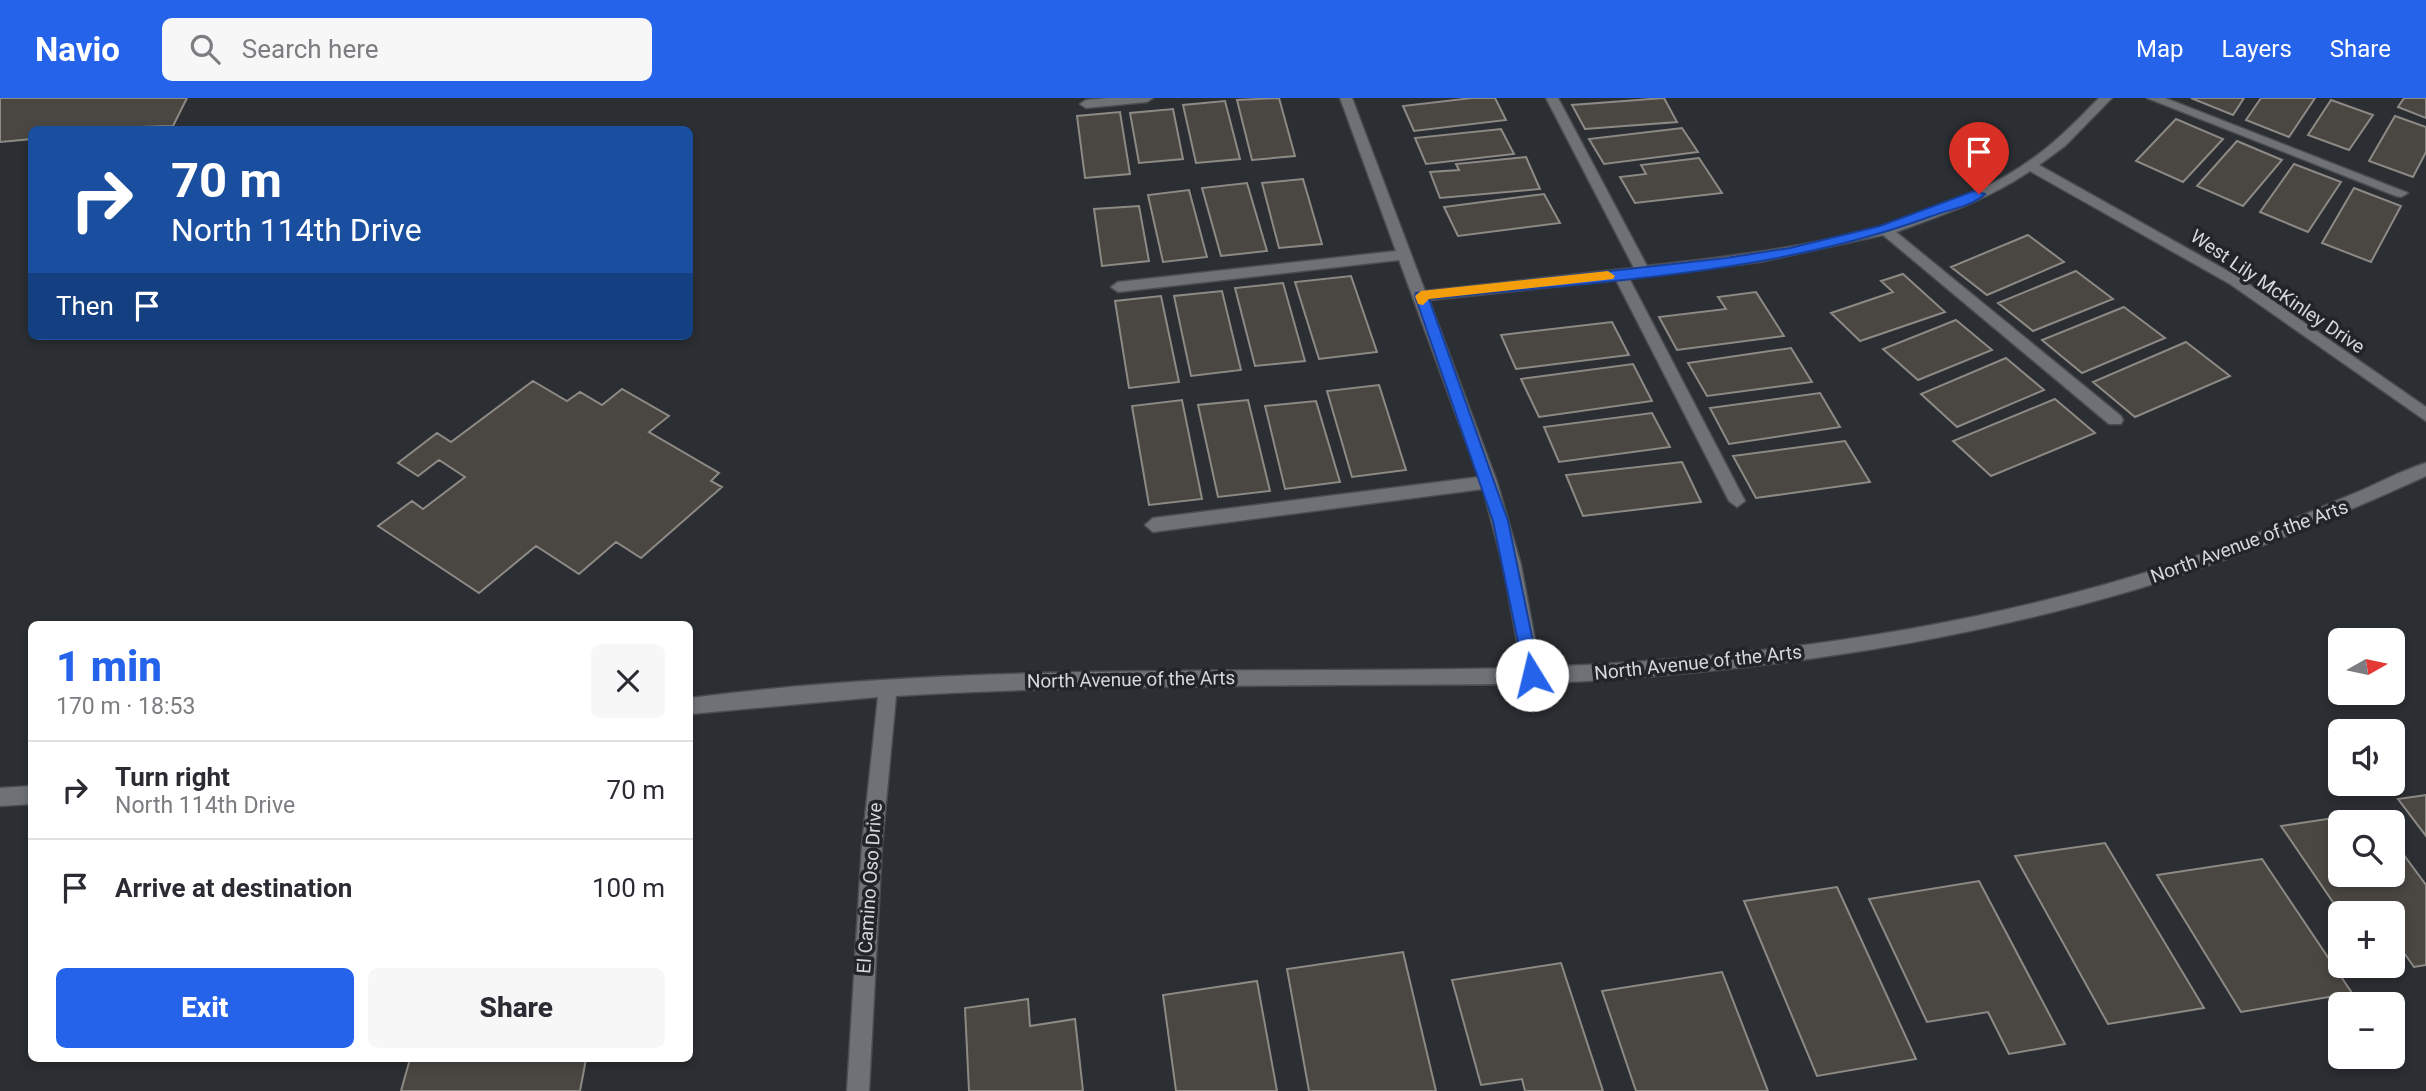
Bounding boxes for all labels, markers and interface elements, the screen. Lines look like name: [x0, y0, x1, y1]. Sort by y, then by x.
search box: [162, 18, 652, 81]
text: Navio: [35, 30, 120, 69]
icon: search: [186, 30, 224, 68]
text: Search here: [242, 34, 379, 64]
text: Map: [2136, 35, 2184, 63]
text: Layers: [2222, 35, 2292, 63]
text: Share: [2330, 35, 2391, 63]
pin: [1949, 122, 2009, 194]
icon: arrive: [1960, 133, 1998, 171]
text: 70 m: [171, 152, 282, 209]
icon: right: [56, 154, 147, 245]
text: North 114th Drive: [171, 211, 422, 249]
street label: West Lily McKinley Drive: [2186, 225, 2369, 358]
icon: arrive: [128, 287, 166, 325]
text: Then: [56, 291, 114, 321]
street label: North Avenue of the Arts: [2147, 495, 2351, 588]
north arrow: [2328, 628, 2404, 705]
map controls: [2328, 628, 2405, 1069]
position arrow: [1495, 638, 1569, 712]
street label: North Avenue of the Arts: [1593, 640, 1803, 685]
text: 1 min: [56, 642, 162, 691]
button: close: [591, 644, 665, 718]
street label: North Avenue of the Arts: [1027, 666, 1235, 693]
text: 170 m · 18:53: [56, 693, 195, 720]
button: sound: [2328, 719, 2405, 796]
text: Turn right: [115, 762, 230, 792]
icon: right: [56, 771, 94, 809]
text: 70 m: [607, 775, 665, 805]
text: North 114th Drive: [115, 792, 295, 819]
street label: El Camino Oso Drive: [852, 802, 887, 974]
button: search: [2328, 810, 2405, 887]
icon: arrive: [56, 869, 94, 907]
text: Arrive at destination: [115, 873, 352, 903]
text: 100 m: [592, 873, 665, 903]
button: +: [2328, 901, 2405, 978]
button: Exit: [56, 968, 354, 1048]
button: Share: [368, 968, 665, 1048]
button: −: [2328, 992, 2405, 1069]

